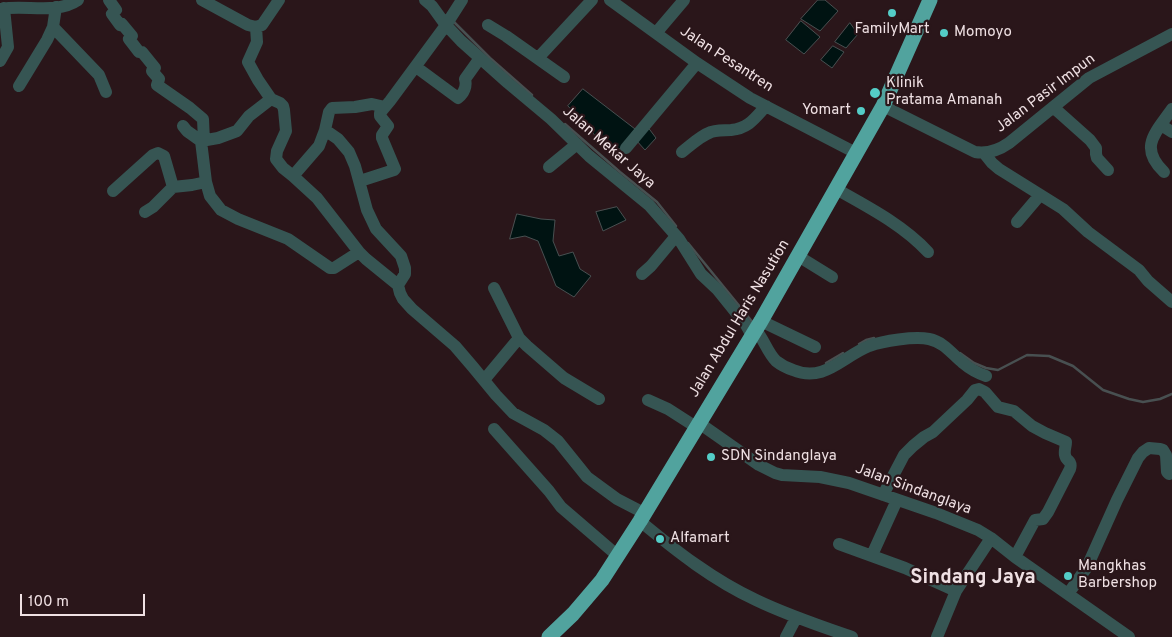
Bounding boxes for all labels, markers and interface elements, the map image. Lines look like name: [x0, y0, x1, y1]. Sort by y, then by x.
marker: FamilyMart: [886, 7, 898, 19]
place label: FamilyMart: [854, 21, 930, 39]
street label: Jalan Pesantren: [676, 23, 776, 97]
place label: Momoyo: [954, 24, 1012, 42]
marker: Momoyo: [938, 27, 950, 39]
street label: Jalan Pasir Impun: [993, 51, 1099, 137]
place label: Klinik Pratama Amanah: [886, 75, 1002, 110]
marker: Klinik Pratama Amanah: [868, 86, 882, 100]
place label: Yomart: [802, 102, 851, 120]
street label: Jalan Mekar Jaya: [558, 103, 658, 193]
marker: Yomart: [855, 105, 867, 117]
street label: Jalan Abdul Haris Nasution: [686, 237, 794, 401]
place label: SDN Sindanglaya: [721, 448, 837, 466]
marker: SDN Sindanglaya: [705, 451, 717, 463]
street label: Jalan Sindanglaya: [852, 461, 974, 519]
place label: Alfamart: [670, 530, 730, 548]
marker: Alfamart: [654, 533, 666, 545]
place label: Mangkhas Barbershop: [1078, 558, 1157, 593]
district label: Sindang Jaya: [910, 567, 1036, 591]
marker: Mangkhas Barbershop: [1062, 570, 1074, 582]
scale bar: [22, 584, 148, 616]
text: 100 m: [28, 593, 69, 612]

